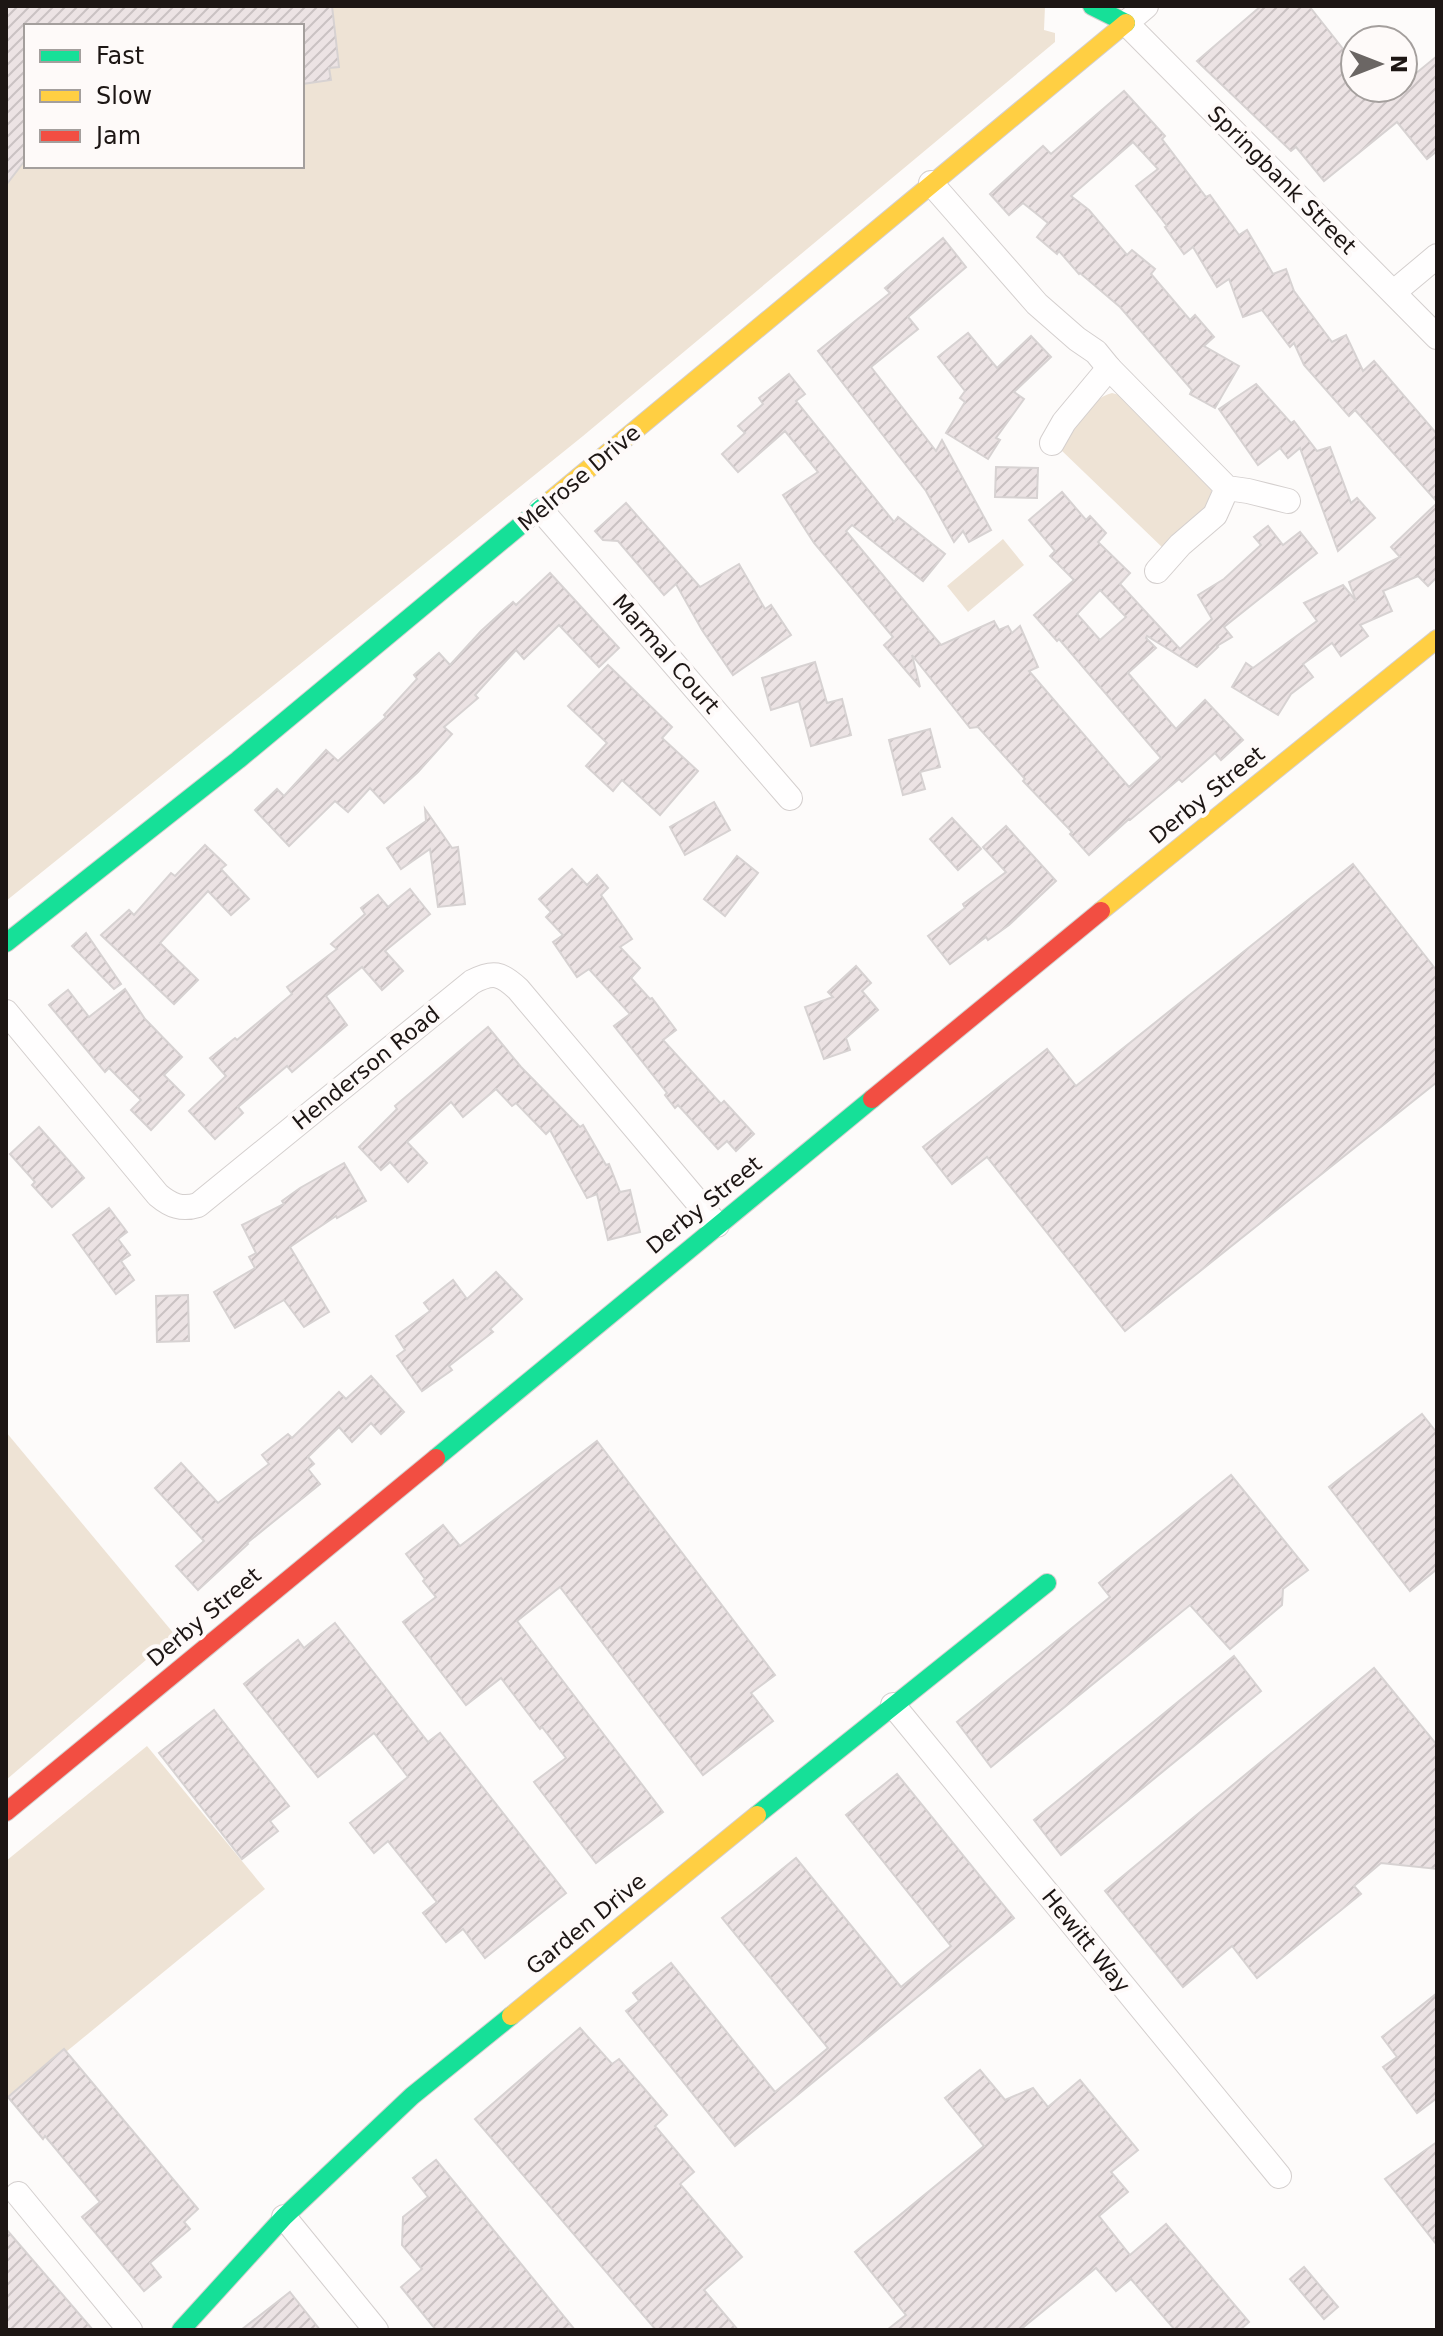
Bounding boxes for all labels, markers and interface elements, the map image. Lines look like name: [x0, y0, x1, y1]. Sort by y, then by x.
legend: [24, 24, 304, 168]
north arrow: [1339, 24, 1419, 104]
text: Fast: [96, 42, 144, 70]
text: N: [1386, 55, 1411, 73]
text: Slow: [96, 82, 152, 110]
street label: Springbank Street: [1203, 101, 1361, 259]
text: Jam: [94, 122, 141, 150]
street label: Melrose Drive: [513, 420, 645, 536]
street label: Marmal Court: [608, 589, 725, 719]
street label: Derby Street: [1145, 741, 1270, 849]
street label: Henderson Road: [288, 1001, 444, 1135]
street label: Derby Street: [642, 1151, 767, 1259]
street label: Derby Street: [142, 1562, 266, 1672]
street label: Garden Drive: [521, 1868, 651, 1980]
street label: Hewitt Way: [1037, 1884, 1135, 1998]

